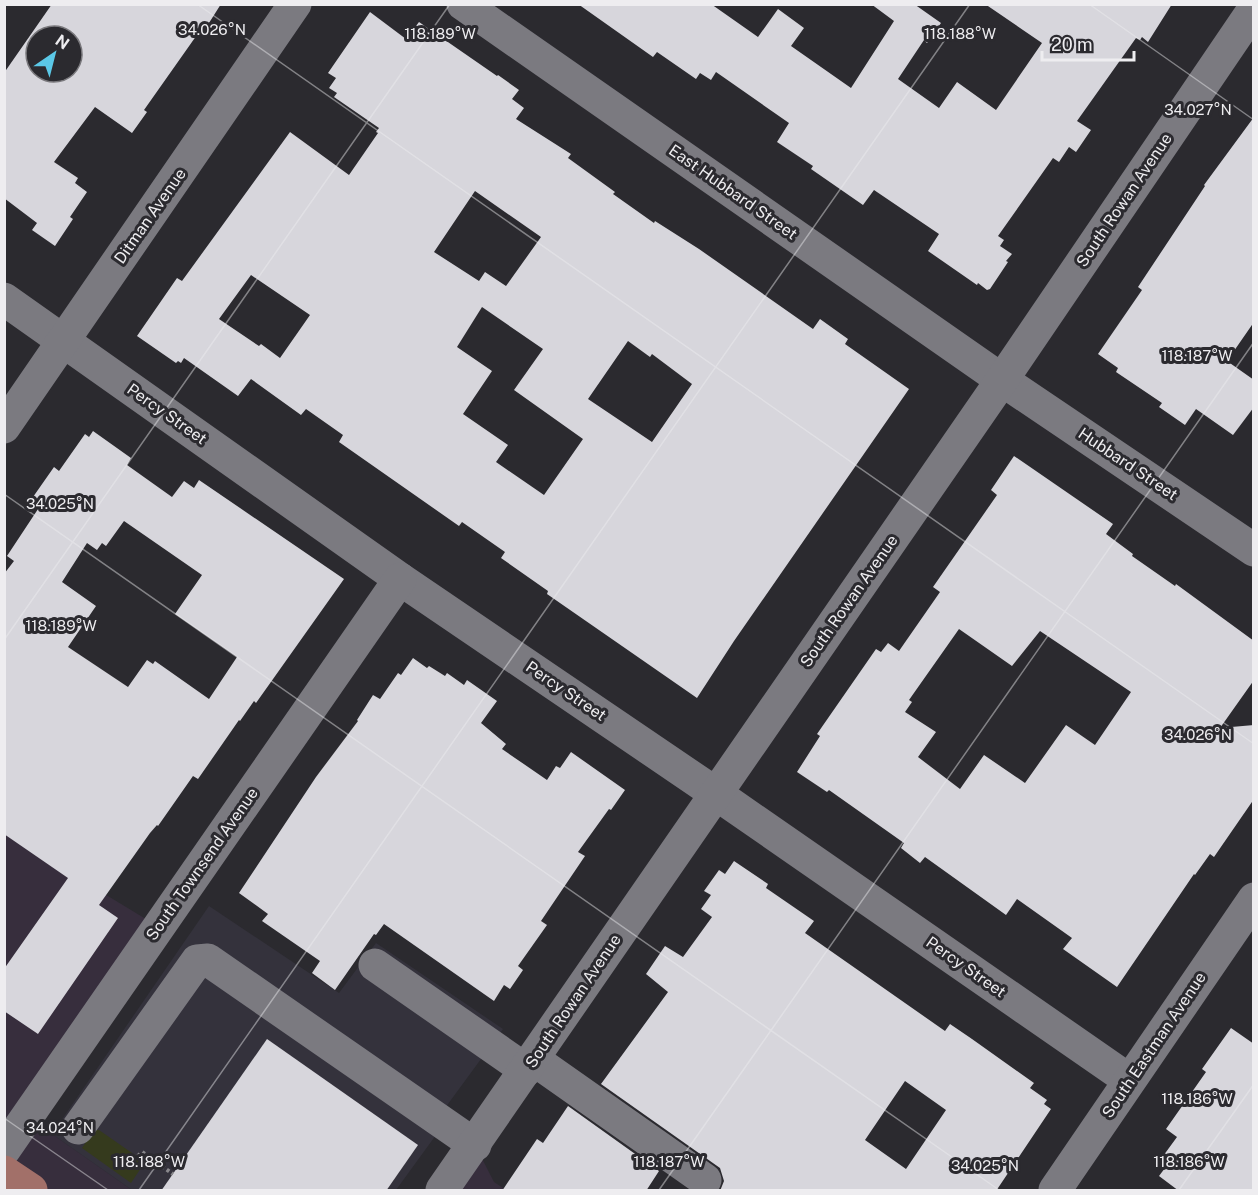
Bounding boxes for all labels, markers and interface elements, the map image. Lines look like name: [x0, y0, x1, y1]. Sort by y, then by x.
text: 34.026°N: [178, 21, 246, 38]
north arrow: [24, 24, 84, 84]
scale bar: [1042, 24, 1134, 62]
text: 118.189°W: [404, 25, 476, 42]
text: 118.188°W: [924, 25, 996, 42]
text: N: [52, 31, 73, 53]
text: 20 m: [1051, 34, 1093, 55]
text: 34.027°N: [1164, 101, 1232, 118]
street label: South Rowan Avenue: [1072, 130, 1176, 270]
street label: East Hubbard Street: [665, 141, 801, 243]
street label: Ditman Avenue: [110, 165, 190, 267]
text: 118.187°W: [1161, 347, 1233, 364]
street label: Percy Street: [123, 380, 211, 448]
street label: Hubbard Street: [1075, 424, 1181, 504]
text: 34.025°N: [26, 495, 94, 512]
street label: South Rowan Avenue: [796, 531, 902, 671]
text: 118.189°W: [25, 617, 97, 634]
street label: Percy Street: [522, 657, 610, 725]
text: 34.026°N: [1164, 726, 1232, 743]
street label: South Townsend Avenue: [142, 784, 262, 944]
street label: South Rowan Avenue: [521, 931, 625, 1071]
street label: Percy Street: [922, 933, 1010, 1001]
street label: South Eastman Avenue: [1098, 968, 1210, 1122]
text: 118.186°W: [1161, 1090, 1233, 1107]
text: 34.024°N: [26, 1119, 94, 1136]
text: 118.188°W: [113, 1153, 185, 1170]
text: 118.187°W: [633, 1153, 705, 1170]
text: 118.186°W: [1153, 1153, 1225, 1170]
text: 34.025°N: [951, 1157, 1019, 1174]

